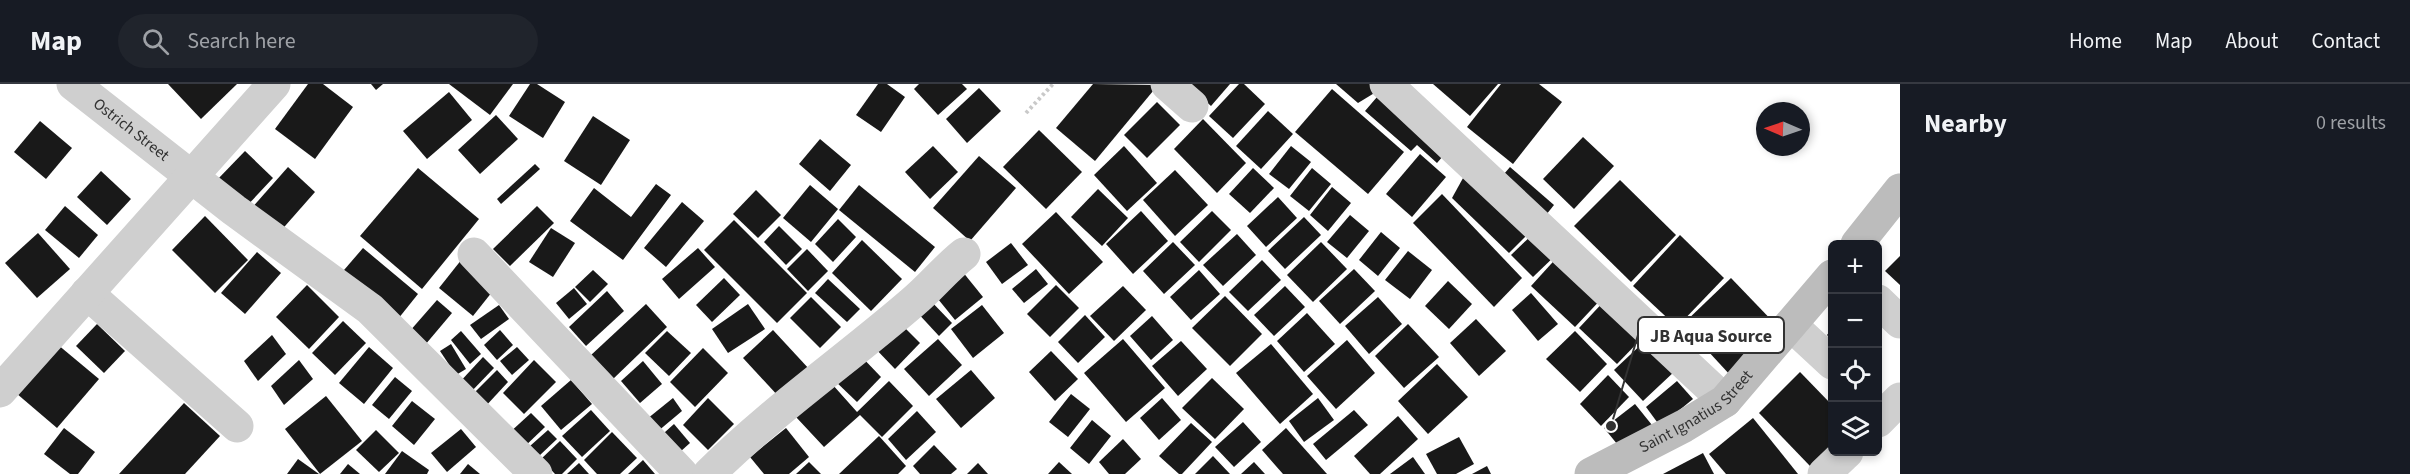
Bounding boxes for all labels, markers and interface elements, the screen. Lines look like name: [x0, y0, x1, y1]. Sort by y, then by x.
search box: [118, 14, 538, 68]
text: Map: [30, 21, 82, 61]
icon: search: [139, 25, 172, 58]
text: Search here: [187, 25, 296, 57]
text: Home: [2069, 26, 2122, 56]
text: Map: [2155, 26, 2193, 56]
text: About: [2226, 26, 2278, 56]
text: Contact: [2311, 26, 2380, 56]
street label: Ostrich Street: [89, 93, 174, 167]
north arrow: [1756, 102, 1810, 156]
text: Nearby: [1924, 105, 2007, 142]
text: 0 results: [2316, 109, 2386, 137]
map controls: [1828, 240, 1882, 456]
button: +: [1828, 240, 1882, 294]
button: −: [1828, 294, 1882, 348]
callout: JB Aqua Source: [1638, 317, 1784, 353]
text: JB Aqua Source: [1650, 324, 1772, 349]
button: locate: [1828, 348, 1882, 402]
street label: Saint Ignatius Street: [1635, 365, 1758, 458]
button: layers: [1828, 402, 1882, 456]

